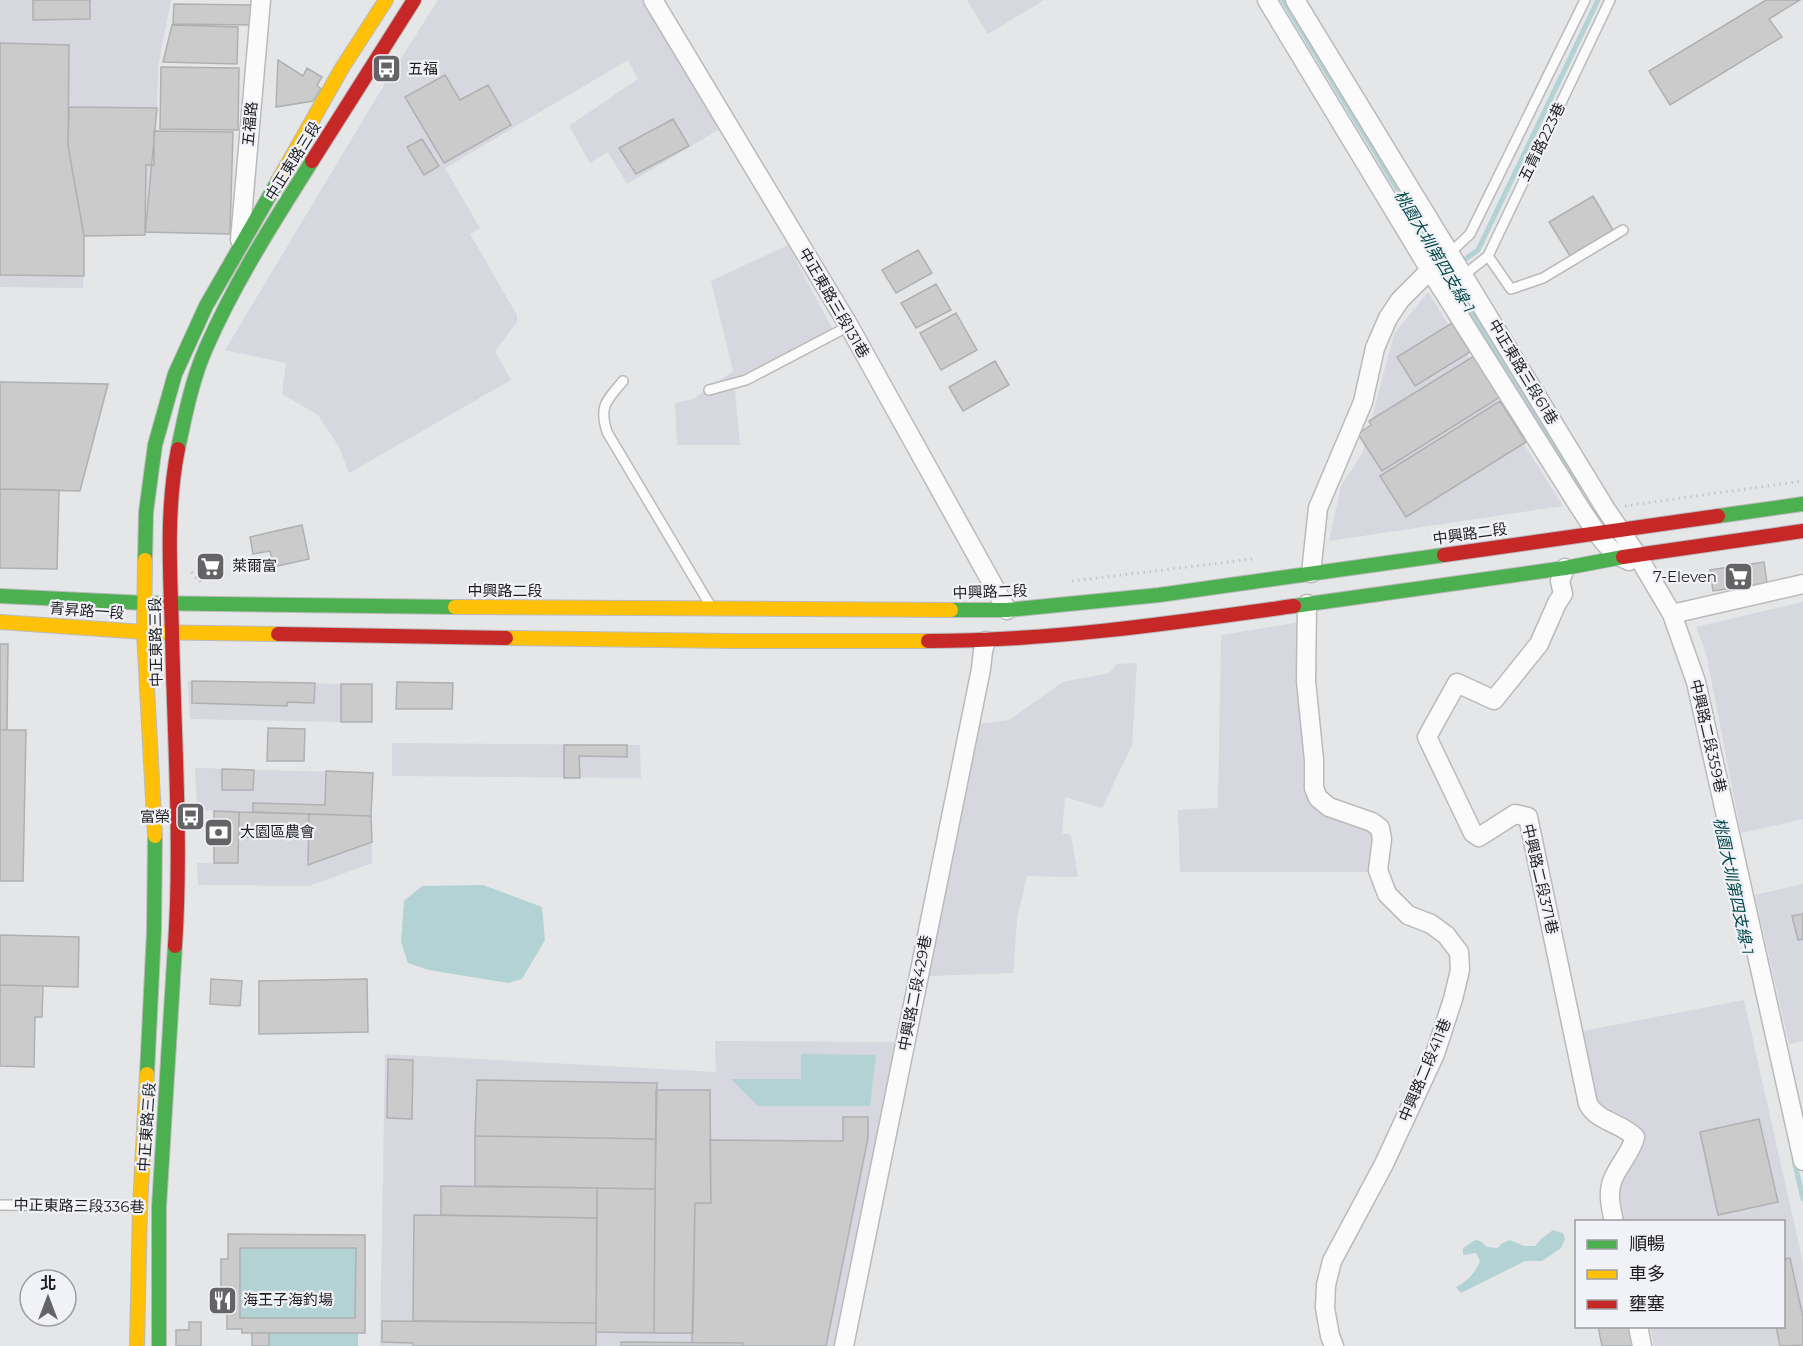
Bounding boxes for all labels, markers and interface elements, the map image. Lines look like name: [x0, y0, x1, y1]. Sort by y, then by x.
bus stop icon: 五福: [371, 53, 403, 85]
place label: 五福: [408, 59, 438, 78]
street label: 五青路223巷: [1514, 99, 1569, 184]
street label: 五福路: [238, 101, 261, 147]
street label: 中正東路三段: [261, 118, 324, 204]
water label: 桃園大圳第四支線-1: [1390, 187, 1479, 316]
street label: 中正東路三段131巷: [795, 244, 874, 361]
street label: 中正東路三段61巷: [1484, 316, 1562, 428]
street label: 中興路二段: [1431, 519, 1508, 548]
supermarket icon: 萊爾富: [195, 550, 227, 582]
place label: 萊爾富: [232, 556, 277, 575]
supermarket icon: 7-Eleven: [1722, 561, 1754, 593]
place label: 7-Eleven: [1653, 567, 1717, 586]
street label: 中興路二段: [467, 581, 543, 600]
street label: 中興路二段: [952, 581, 1028, 602]
street label: 中正東路三段: [145, 597, 166, 687]
street label: 青昇路一段: [49, 598, 125, 623]
street label: 中興路二段359巷: [1686, 677, 1731, 795]
bus stop icon: 富榮: [175, 801, 207, 833]
place label: 富榮: [140, 807, 170, 826]
bank icon: 大園區農會: [203, 816, 235, 848]
water label: 桃園大圳第四支線-1: [1710, 816, 1757, 957]
place label: 大園區農會: [240, 822, 315, 841]
street label: 中興路二段371巷: [1519, 822, 1562, 936]
street label: 中興路二段429巷: [894, 933, 935, 1052]
street label: 中興路二段411巷: [1394, 1015, 1455, 1124]
street label: 中正東路三段: [134, 1081, 159, 1173]
street label: 中正東路三段336巷: [13, 1195, 145, 1216]
legend: [1575, 1220, 1785, 1328]
text: 順暢: [1629, 1233, 1665, 1255]
text: 車多: [1629, 1263, 1665, 1285]
north arrow: [18, 1268, 78, 1328]
text: 北: [40, 1274, 56, 1293]
restaurant icon: 海王子海釣場: [206, 1284, 238, 1316]
place label: 海王子海釣場: [243, 1290, 333, 1309]
text: 壅塞: [1629, 1293, 1665, 1315]

